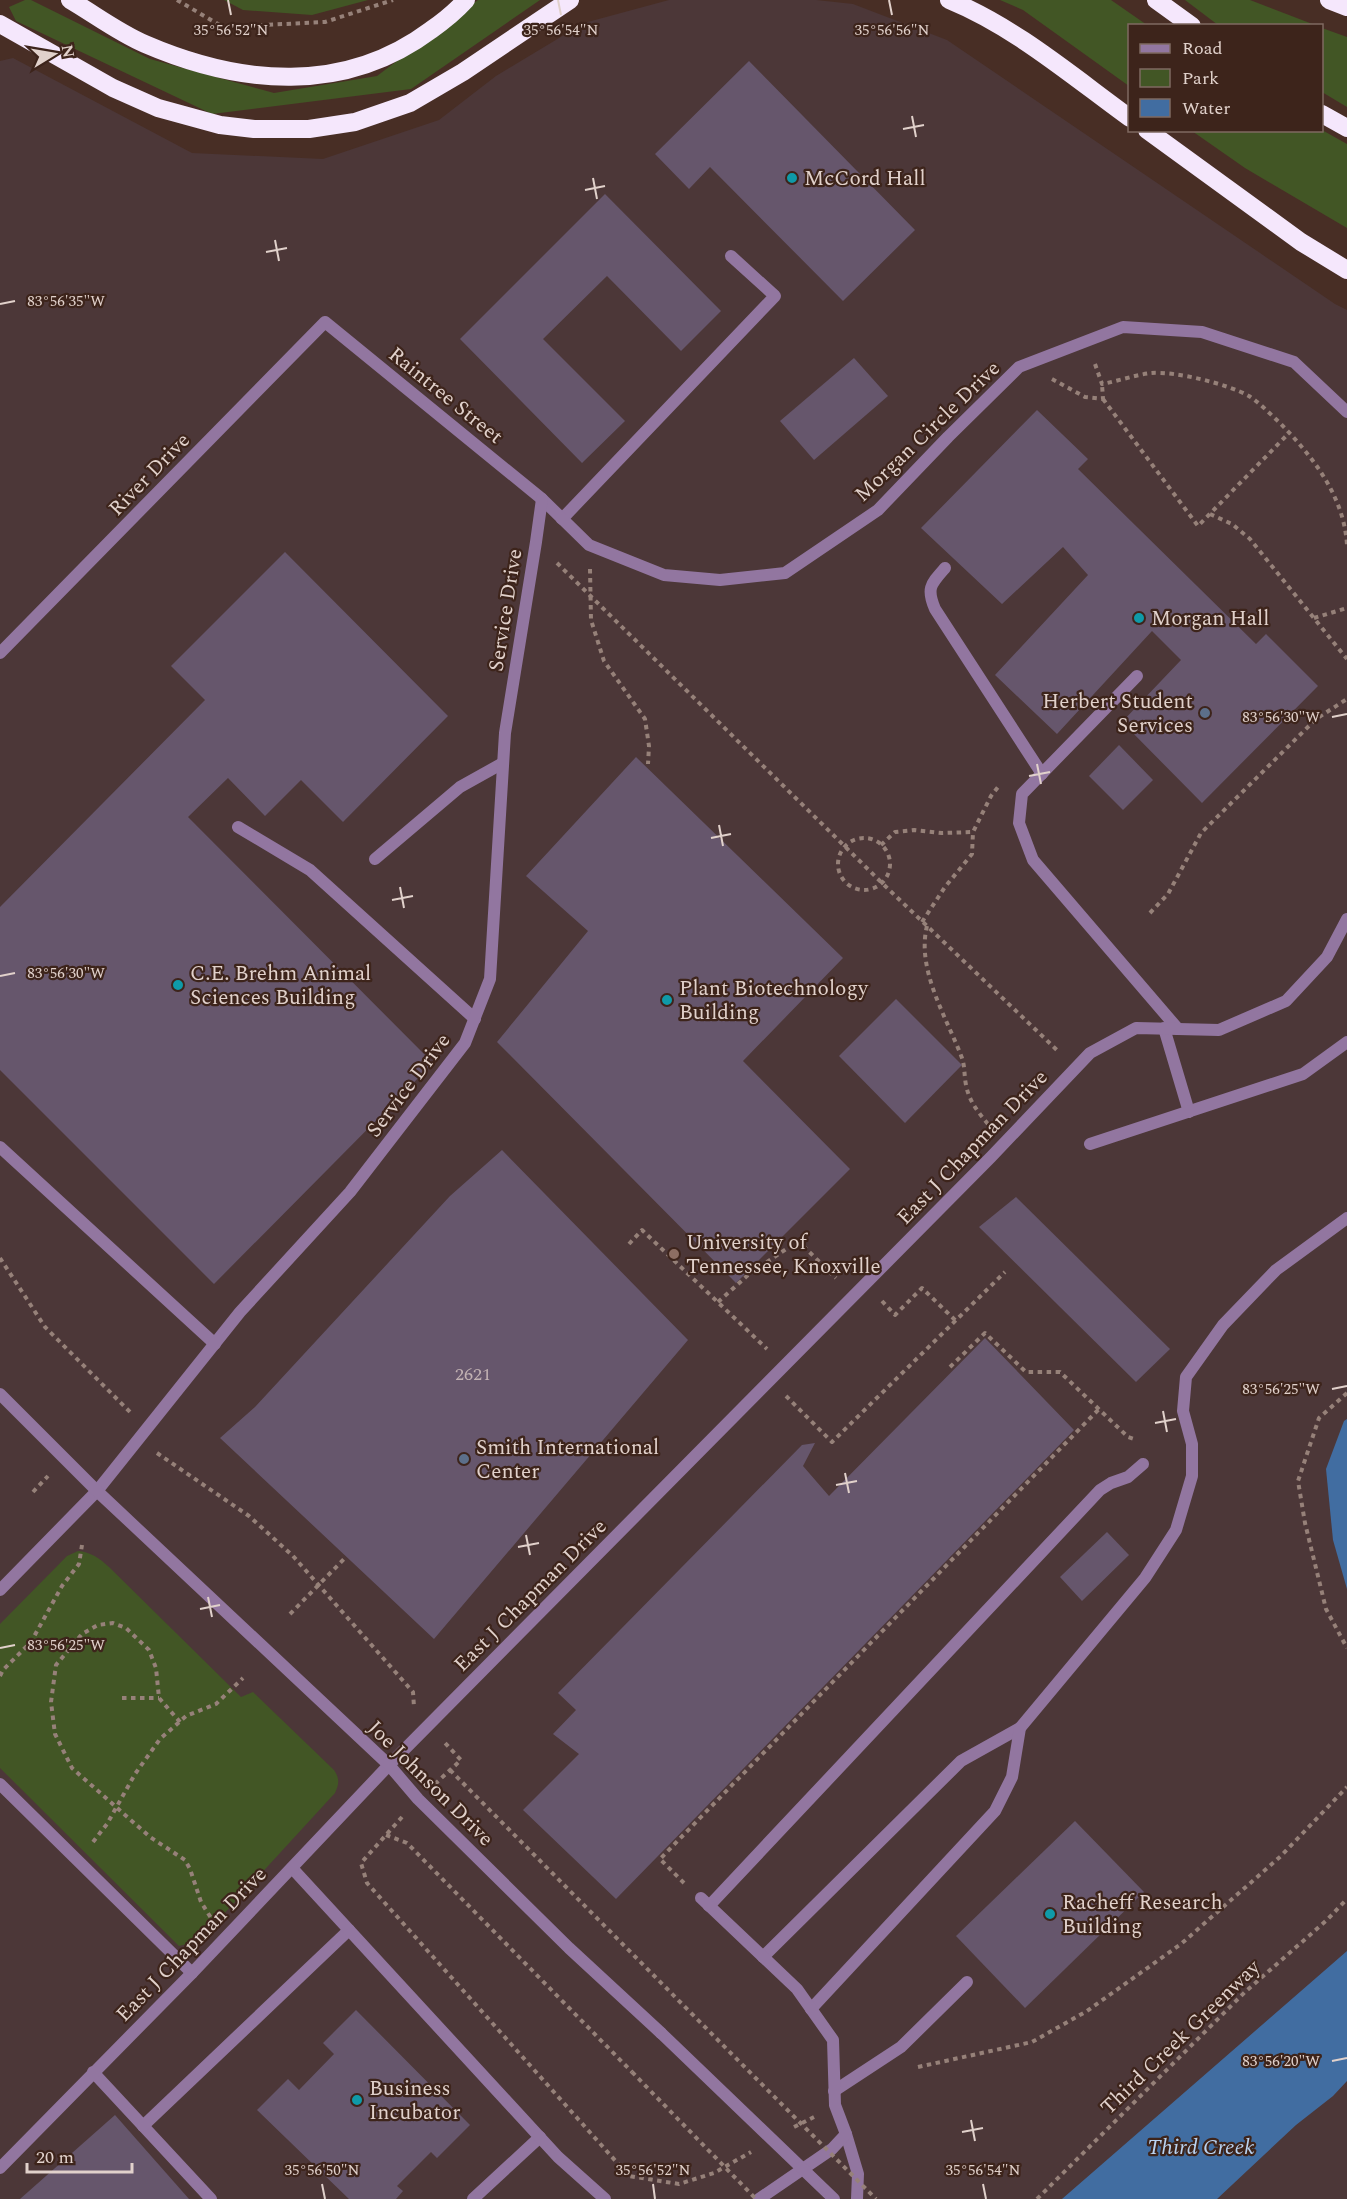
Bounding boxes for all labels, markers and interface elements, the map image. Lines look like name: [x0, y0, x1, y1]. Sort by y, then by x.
text: 35°56'52"N: [194, 19, 269, 42]
text: 35°56'54"N: [524, 19, 599, 42]
text: 35°56'56"N: [855, 19, 930, 42]
north arrow: [24, 24, 84, 84]
legend: [1128, 24, 1323, 132]
text: Road: [1182, 35, 1223, 62]
text: N: [55, 43, 81, 60]
text: Park: [1182, 65, 1219, 92]
text: Water: [1182, 95, 1230, 122]
place label: McCord Hall: [804, 163, 926, 195]
marker: McCord Hall: [785, 171, 799, 185]
text: 83°56'35"W: [27, 290, 105, 313]
street label: Raintree Street: [381, 339, 510, 452]
street label: Morgan Circle Drive: [848, 354, 1008, 510]
street label: River Drive: [101, 426, 198, 524]
street label: Service Drive: [481, 547, 531, 674]
place label: Morgan Hall: [1151, 603, 1269, 635]
marker: Morgan Hall: [1132, 611, 1146, 625]
place label: Herbert Student Services: [1042, 686, 1193, 742]
marker: Herbert Student Services: [1198, 706, 1212, 720]
text: 83°56'30"W: [1242, 706, 1320, 729]
place label: C.E. Brehm Animal Sciences Building: [190, 958, 371, 1014]
text: 83°56'30"W: [27, 962, 105, 985]
place label: Plant Biotechnology Building: [679, 973, 869, 1029]
marker: C.E. Brehm Animal Sciences Building: [171, 978, 185, 992]
marker: Plant Biotechnology Building: [660, 993, 674, 1007]
street label: Service Drive: [359, 1027, 459, 1145]
street label: East J Chapman Drive: [890, 1063, 1056, 1233]
place label: University of Tennessee, Knoxville: [686, 1227, 881, 1283]
marker: University of Tennessee, Knoxville: [667, 1247, 681, 1261]
house number: 2621: [455, 1361, 491, 1388]
text: 83°56'25"W: [1242, 1378, 1320, 1401]
place label: Smith International Center: [476, 1432, 659, 1488]
marker: Smith International Center: [457, 1452, 471, 1466]
street label: East J Chapman Drive: [447, 1512, 615, 1680]
text: 83°56'25"W: [27, 1634, 105, 1657]
street label: Joe Johnson Drive: [360, 1713, 501, 1854]
street label: East J Chapman Drive: [109, 1860, 275, 2030]
place label: Racheff Research Building: [1062, 1887, 1223, 1943]
marker: Racheff Research Building: [1043, 1907, 1057, 1921]
street label: Third Creek Greenway: [1093, 1952, 1269, 2123]
text: 83°56'20"W: [1242, 2050, 1320, 2073]
place label: Business Incubator: [369, 2073, 461, 2129]
marker: Business Incubator: [350, 2093, 364, 2107]
water label: Third Creek: [1147, 2131, 1255, 2164]
scale bar: [27, 2136, 132, 2174]
text: 20 m: [36, 2144, 74, 2171]
text: 35°56'50"N: [285, 2159, 360, 2182]
text: 35°56'52"N: [616, 2159, 691, 2182]
text: 35°56'54"N: [946, 2159, 1021, 2182]

